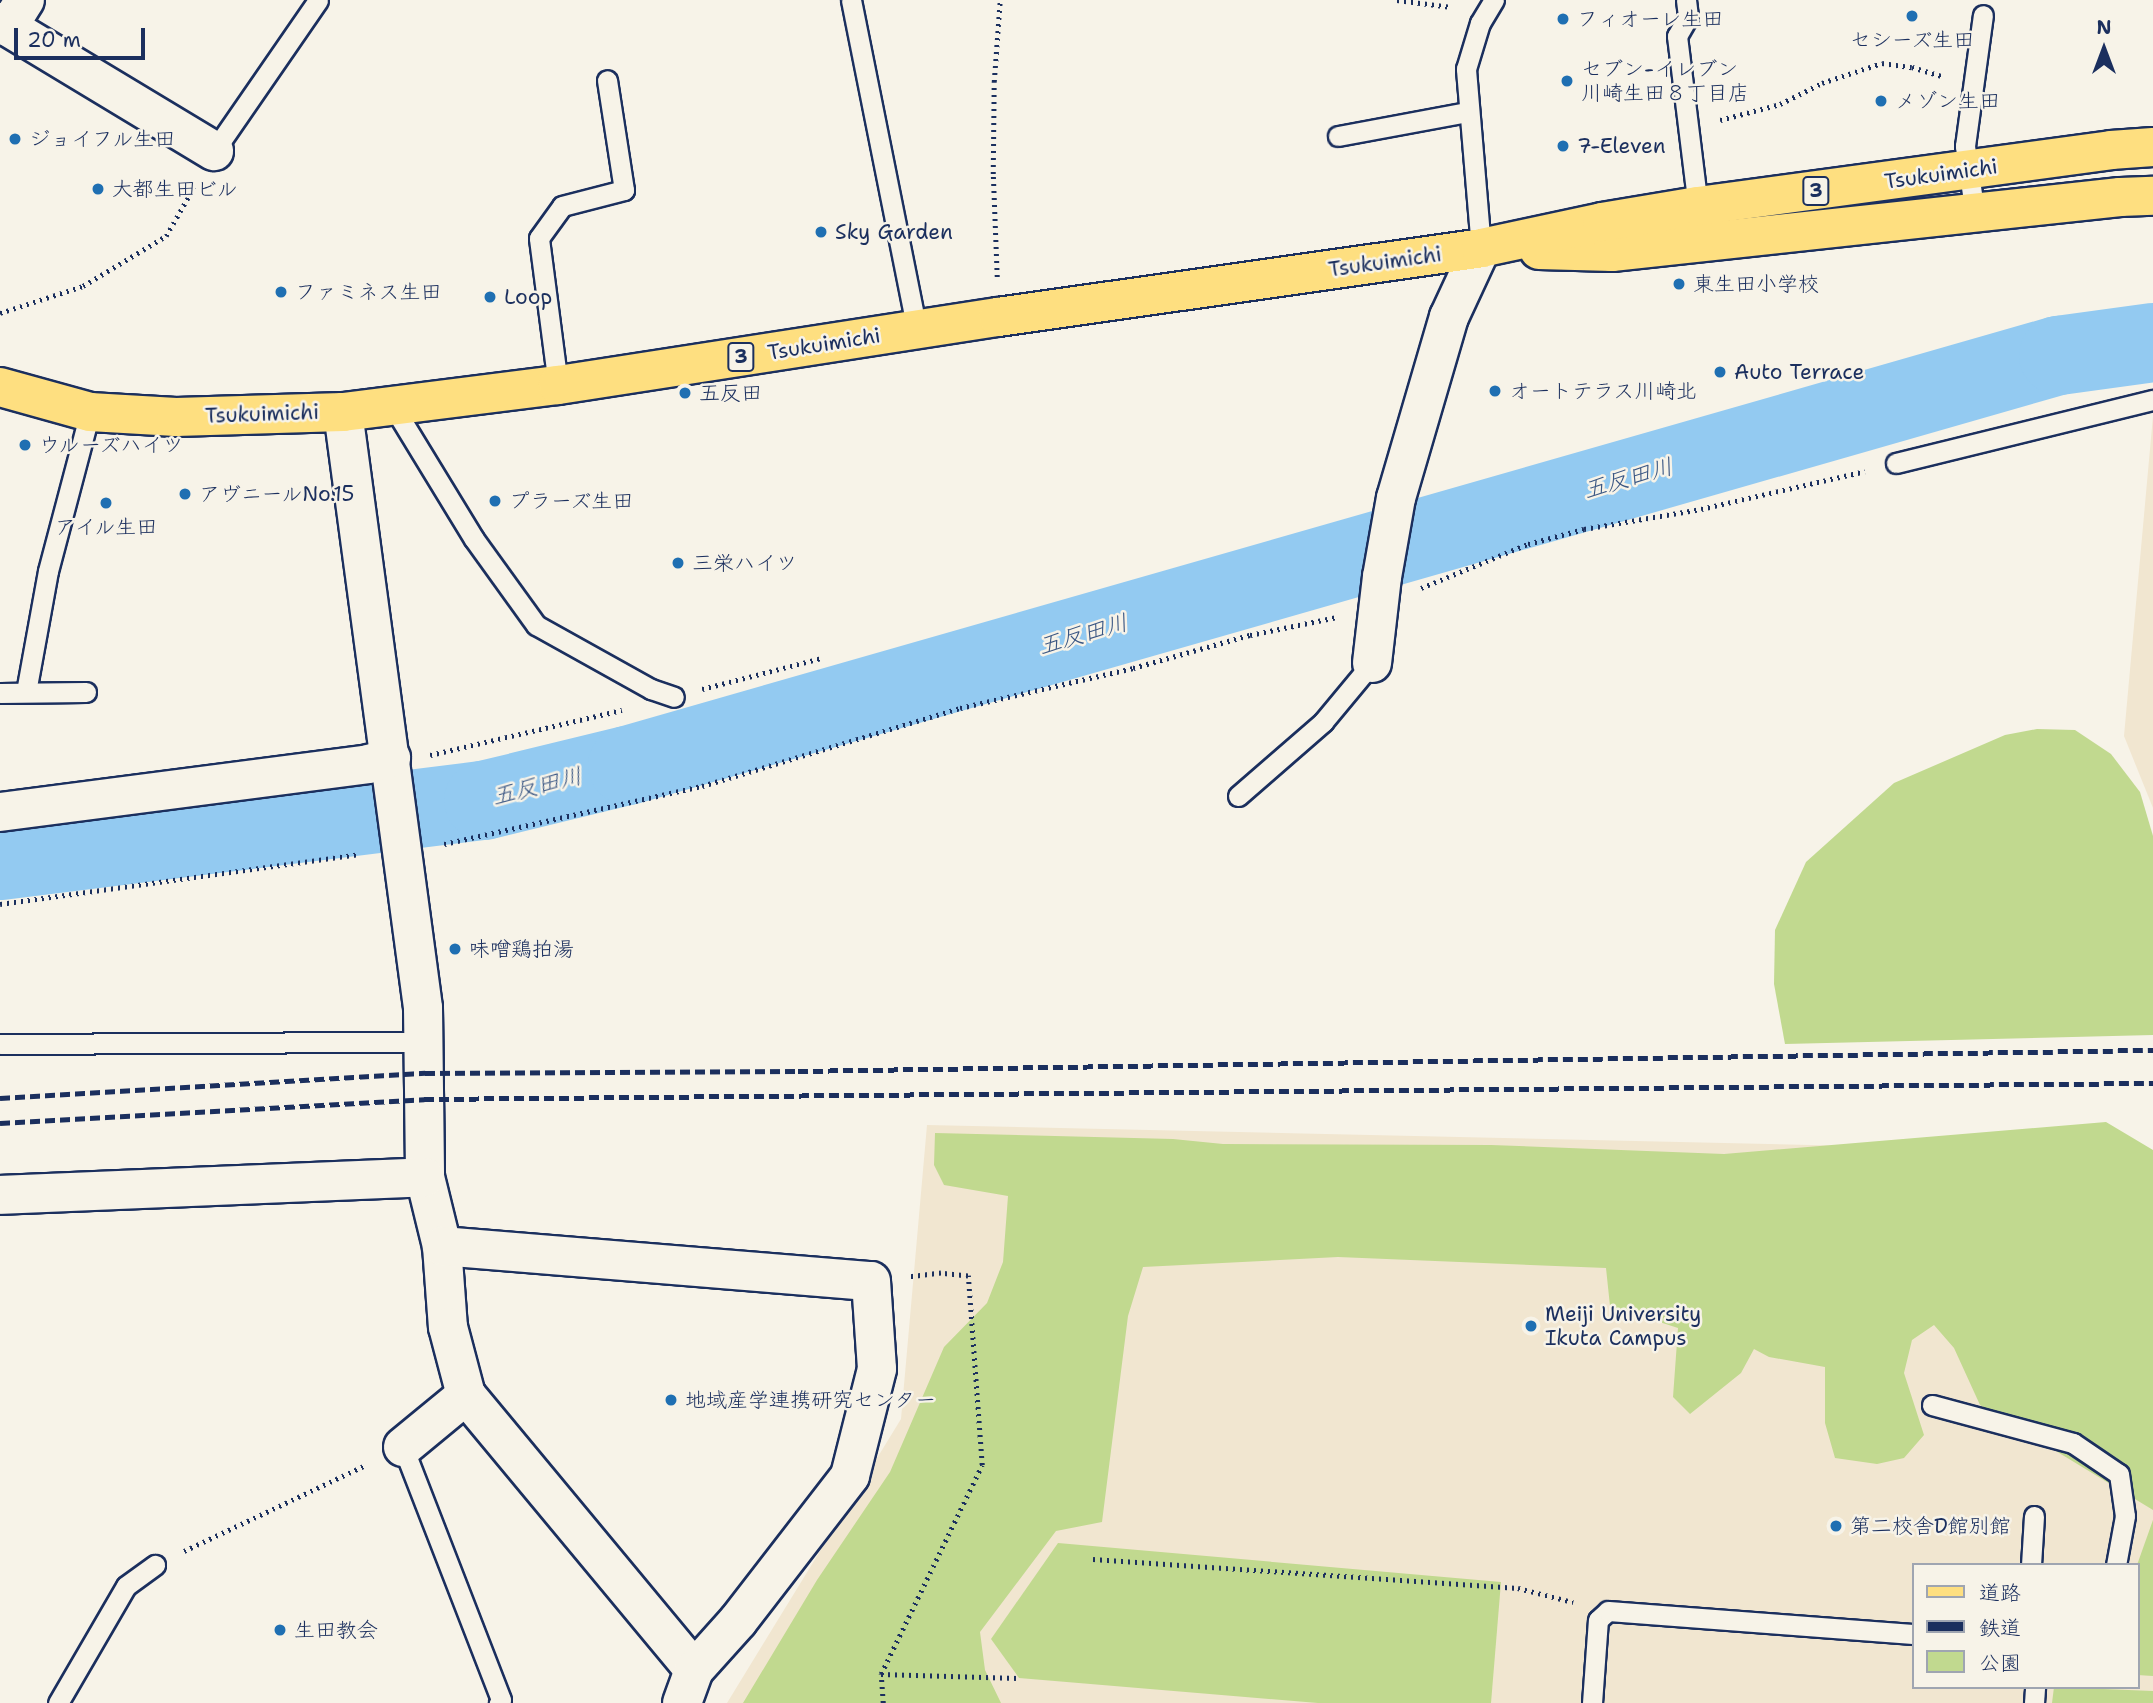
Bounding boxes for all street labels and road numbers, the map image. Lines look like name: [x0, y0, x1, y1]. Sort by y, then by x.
street label: Tsukuimichi: [1883, 154, 1999, 194]
road number: 3: [1802, 176, 1830, 206]
street label: Tsukuimichi: [1327, 242, 1443, 282]
street label: Tsukuimichi: [766, 323, 882, 365]
road number: 3: [727, 342, 755, 372]
street label: Tsukuimichi: [205, 399, 319, 429]

